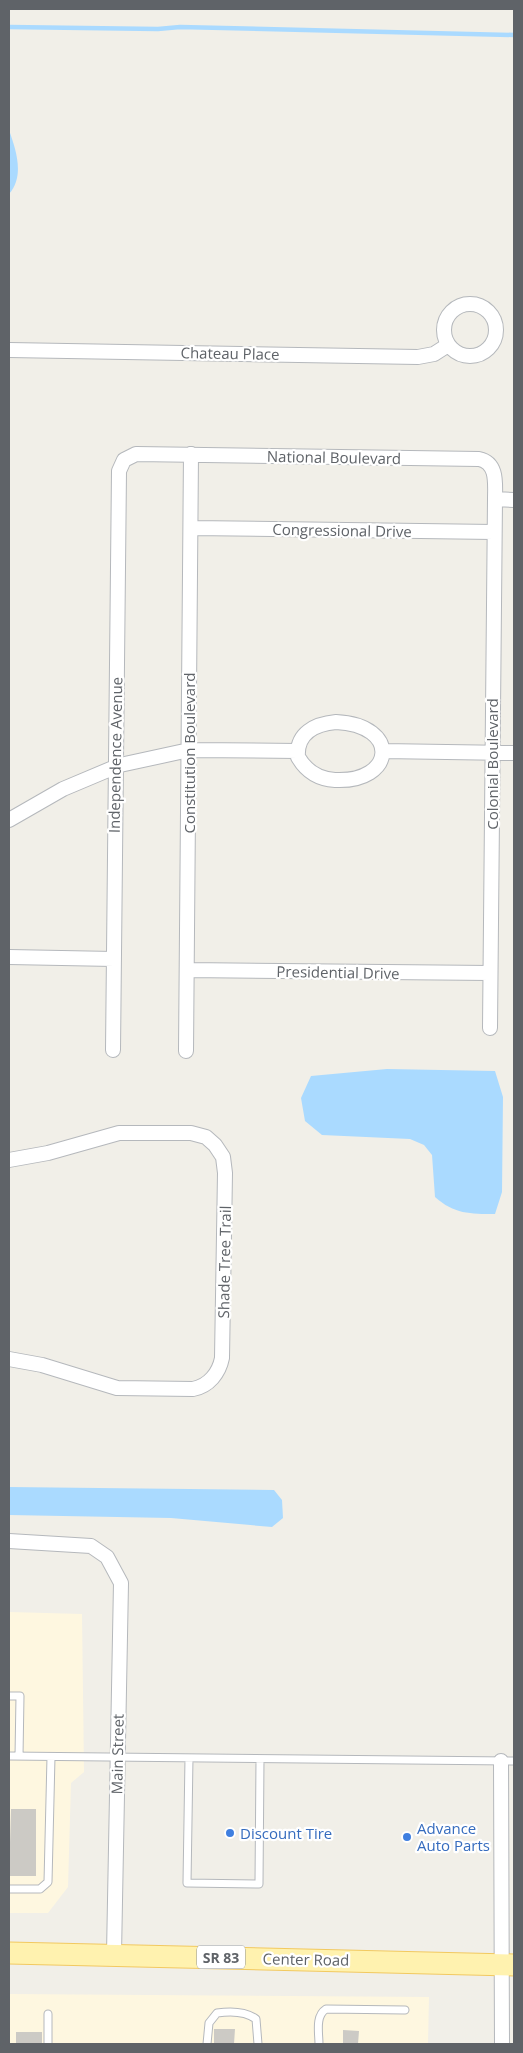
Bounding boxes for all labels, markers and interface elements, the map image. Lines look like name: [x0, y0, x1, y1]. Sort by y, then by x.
street label: Chateau Place: [180, 342, 280, 364]
street label: National Boulevard: [267, 446, 401, 468]
street label: Congressional Drive: [272, 519, 412, 541]
street label: Constitution Boulevard: [179, 672, 199, 834]
street label: Independence Avenue: [104, 677, 126, 833]
street label: Colonial Boulevard: [482, 698, 502, 830]
street label: Presidential Drive: [276, 961, 400, 983]
street label: Shade Tree Trail: [213, 1205, 235, 1319]
street label: Main Street: [106, 1714, 128, 1794]
place label: Advance Auto Parts: [417, 1818, 490, 1855]
place label: Discount Tire: [240, 1823, 332, 1843]
marker: Discount Tire: [224, 1827, 236, 1839]
marker: Advance Auto Parts: [401, 1831, 413, 1843]
road number: SR 83: [197, 1945, 245, 1968]
street label: Center Road: [262, 1948, 350, 1970]

